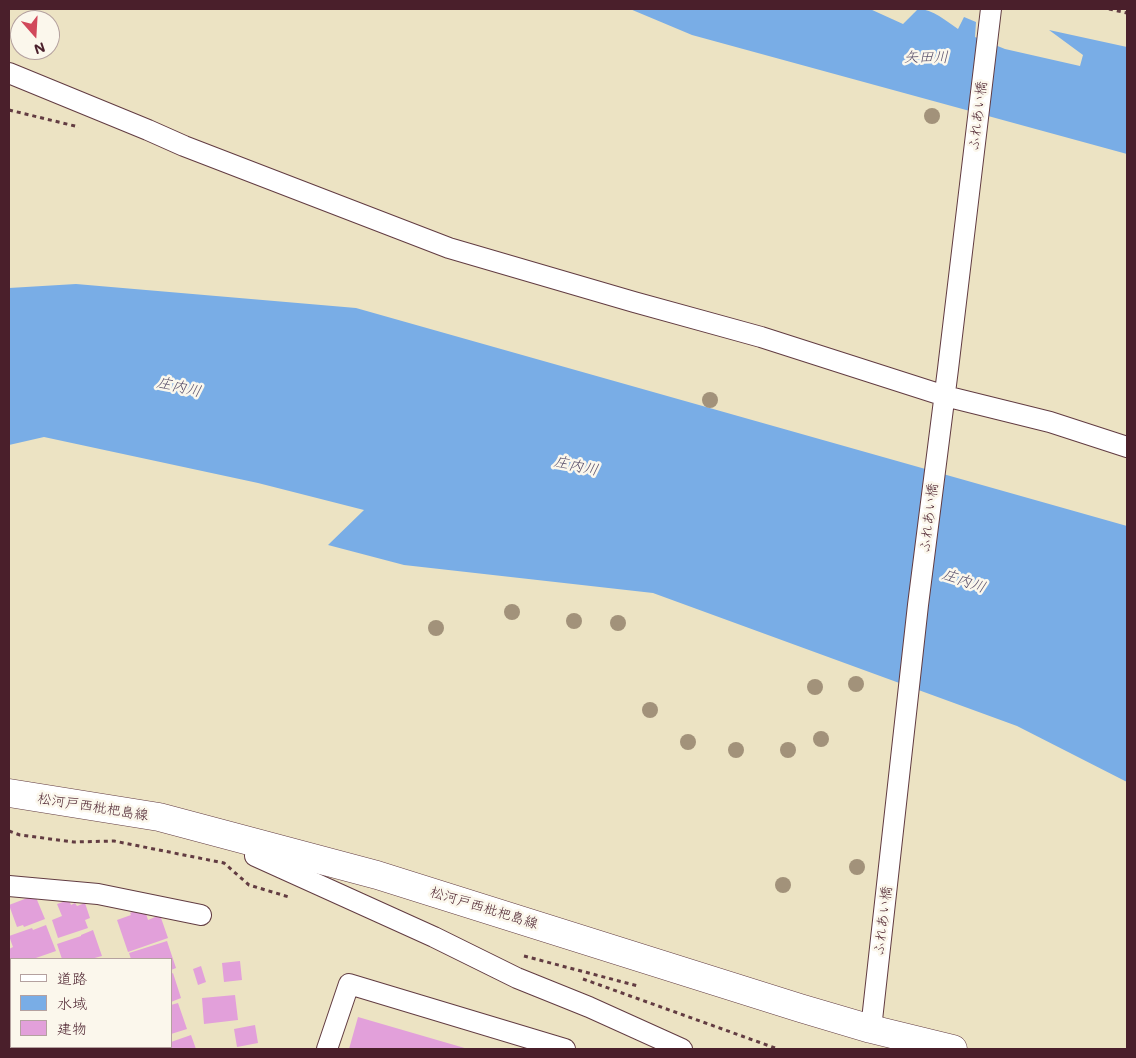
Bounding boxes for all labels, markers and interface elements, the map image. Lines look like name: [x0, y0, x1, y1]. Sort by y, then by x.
north arrow: [10, 10, 60, 60]
text: N: [32, 38, 48, 59]
water label: 矢田川: [904, 48, 948, 66]
street label: ふれあい橋: [965, 80, 991, 152]
water label: 庄内川: [155, 373, 203, 401]
water label: 庄内川: [552, 453, 600, 479]
street label: ふれあい橋: [916, 482, 942, 554]
water label: 庄内川: [940, 565, 988, 597]
street label: 松河戸西枇杷島線: [36, 790, 150, 824]
street label: 松河戸西枇杷島線: [428, 884, 540, 932]
street label: ふれあい橋: [870, 885, 896, 957]
legend: [10, 958, 172, 1048]
text: 道路: [57, 968, 87, 988]
text: 水域: [57, 993, 87, 1013]
text: 建物: [57, 1018, 87, 1038]

